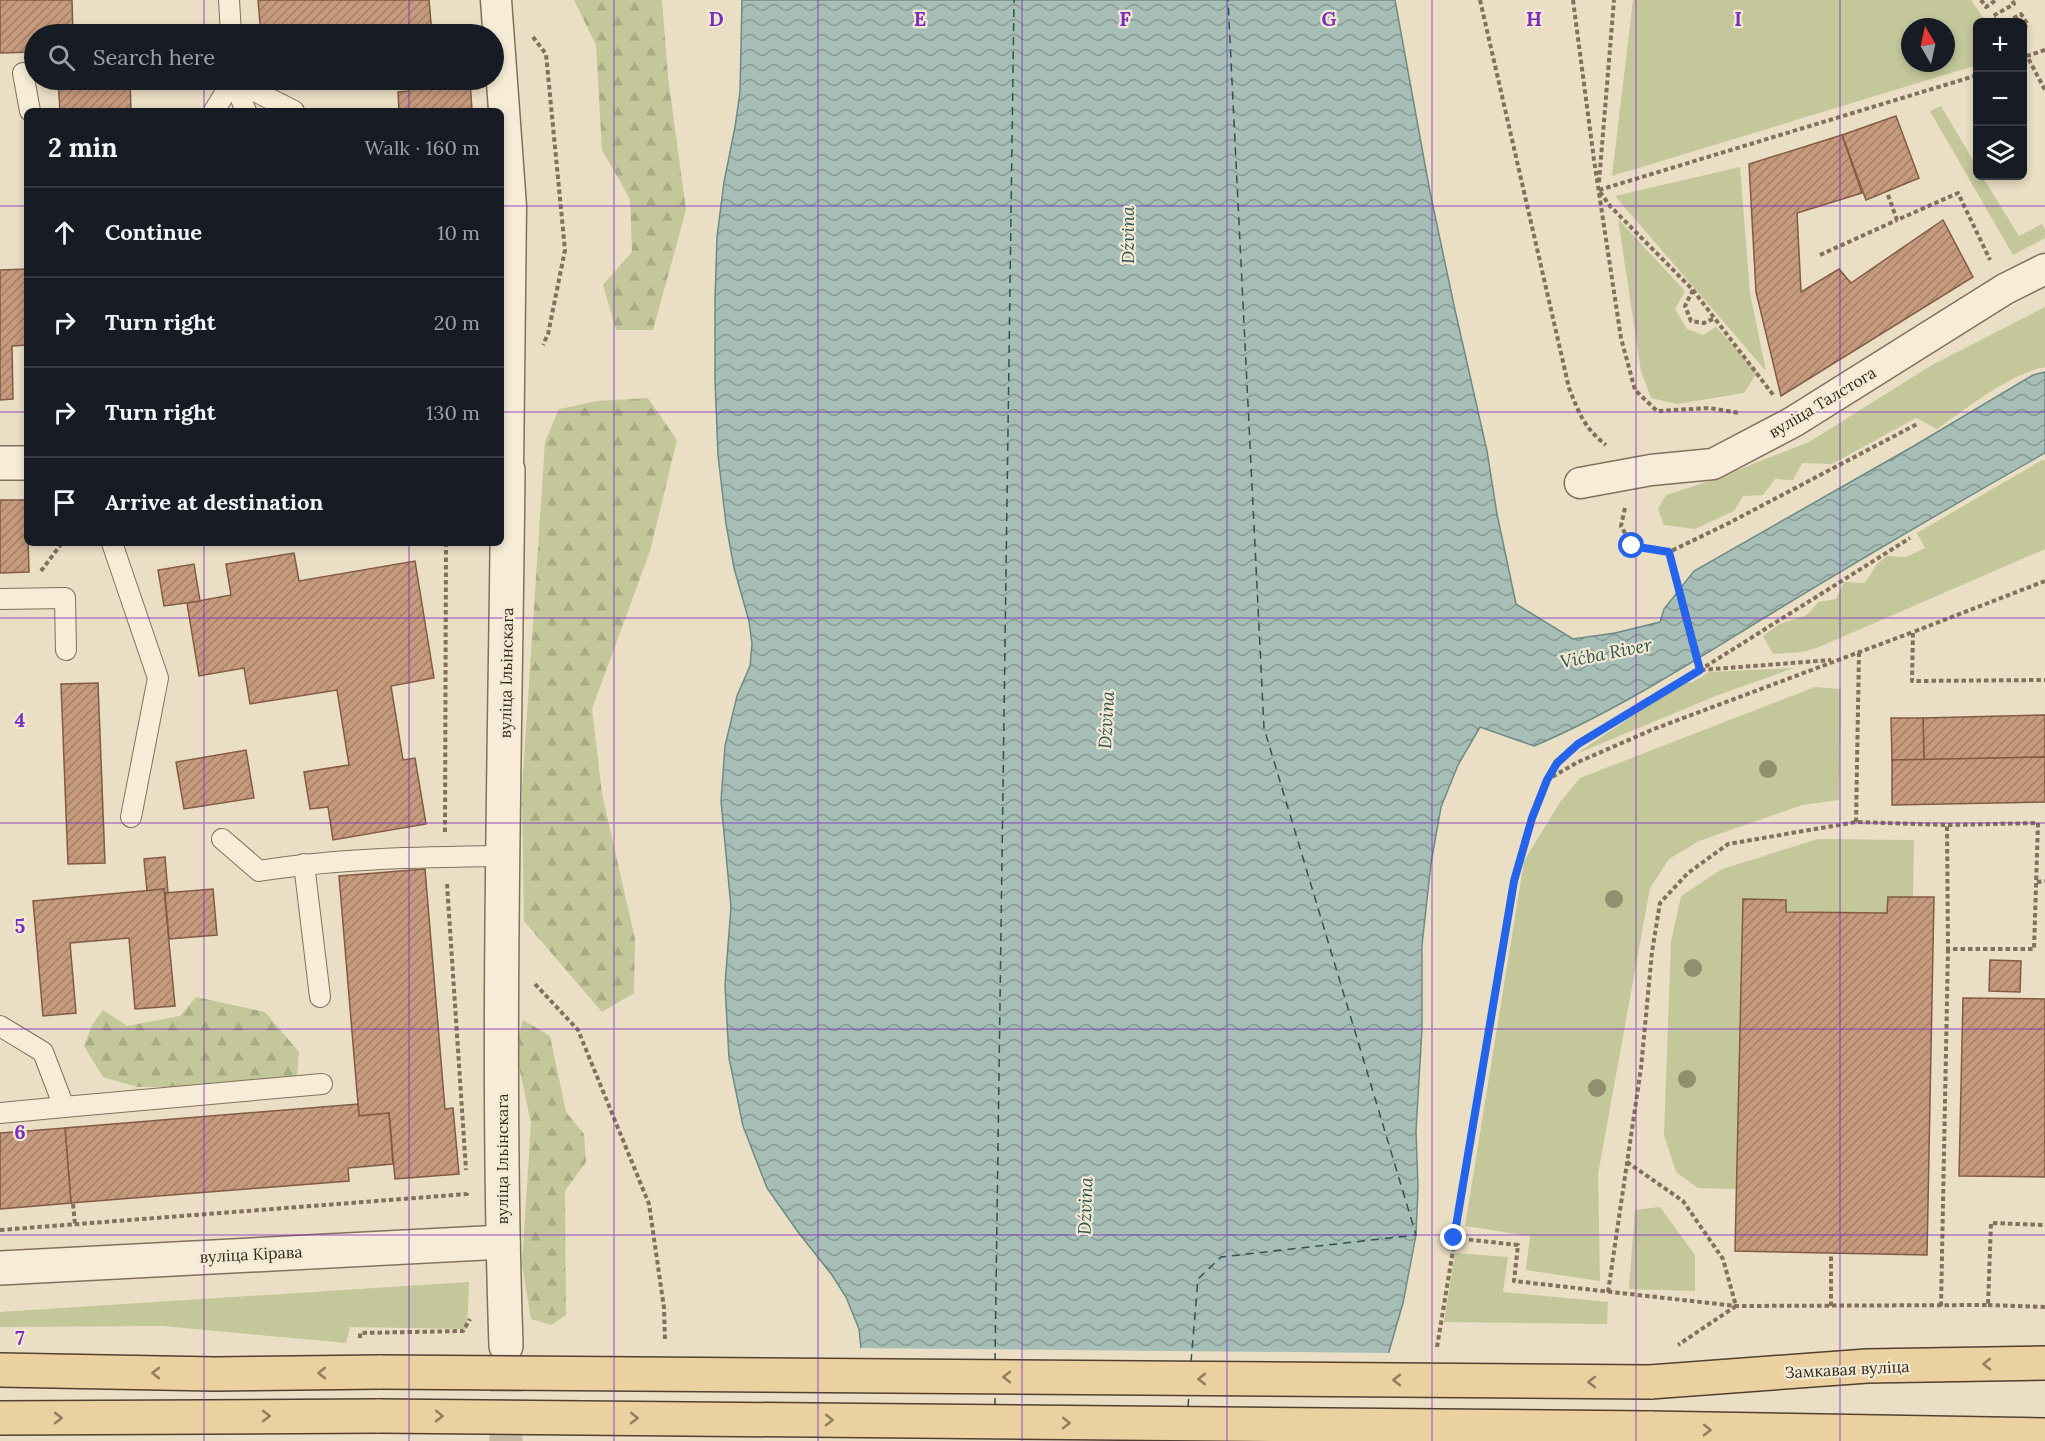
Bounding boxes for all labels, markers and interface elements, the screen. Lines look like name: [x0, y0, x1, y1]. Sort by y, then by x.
text: D: [708, 6, 724, 31]
text: E: [914, 6, 926, 31]
text: F: [1119, 6, 1131, 31]
text: G: [1321, 6, 1337, 31]
text: H: [1526, 6, 1542, 31]
text: I: [1734, 6, 1742, 31]
north arrow: [1901, 18, 1955, 72]
map controls: [1973, 18, 2027, 180]
button: +: [1973, 18, 2027, 72]
search box: [24, 24, 504, 90]
icon: search: [45, 41, 78, 74]
text: Search here: [93, 43, 215, 71]
button: −: [1973, 72, 2027, 126]
button: layers: [1973, 126, 2027, 180]
text: 2 min: [48, 131, 118, 164]
text: Walk · 160 m: [364, 135, 480, 160]
water label: Dźvina: [1116, 206, 1139, 264]
icon: ahead: [48, 216, 81, 249]
text: Continue: [105, 218, 202, 246]
text: 10 m: [437, 220, 480, 245]
icon: right: [48, 306, 81, 339]
text: Turn right: [105, 308, 216, 336]
text: 20 m: [434, 310, 480, 335]
street label: вуліца Талстога: [1765, 362, 1879, 442]
icon: right: [48, 396, 81, 429]
text: Turn right: [105, 398, 216, 426]
text: 130 m: [426, 400, 480, 425]
icon: arrive: [48, 486, 81, 519]
text: Arrive at destination: [105, 488, 323, 516]
route start: [1618, 532, 1644, 558]
street label: вуліца Ільінскага: [495, 607, 517, 739]
water label: Vićba River: [1558, 633, 1655, 673]
water label: Dźvina: [1093, 690, 1119, 749]
text: 4: [15, 707, 26, 732]
text: 5: [15, 913, 26, 938]
street label: вуліца Ільінскага: [492, 1093, 512, 1225]
text: 6: [14, 1119, 26, 1144]
water label: Dźvina: [1072, 1177, 1098, 1235]
route end: [1440, 1224, 1466, 1250]
street label: вуліца Кірава: [199, 1241, 303, 1267]
text: 7: [15, 1325, 25, 1350]
street label: Замкавая вуліца: [1784, 1356, 1910, 1382]
one-way arrow: [1982, 1358, 1991, 1370]
one-way arrow: [152, 1367, 161, 1379]
one-way arrow: [318, 1367, 327, 1379]
one-way arrow: [1002, 1371, 1011, 1383]
one-way arrow: [1197, 1373, 1206, 1385]
one-way arrow: [1392, 1374, 1401, 1386]
one-way arrow: [1587, 1376, 1596, 1388]
one-way arrow: [261, 1410, 270, 1422]
one-way arrow: [434, 1410, 443, 1422]
one-way arrow: [54, 1411, 63, 1424]
one-way arrow: [629, 1412, 638, 1424]
one-way arrow: [824, 1414, 833, 1426]
one-way arrow: [1061, 1416, 1070, 1429]
one-way arrow: [1703, 1424, 1712, 1436]

